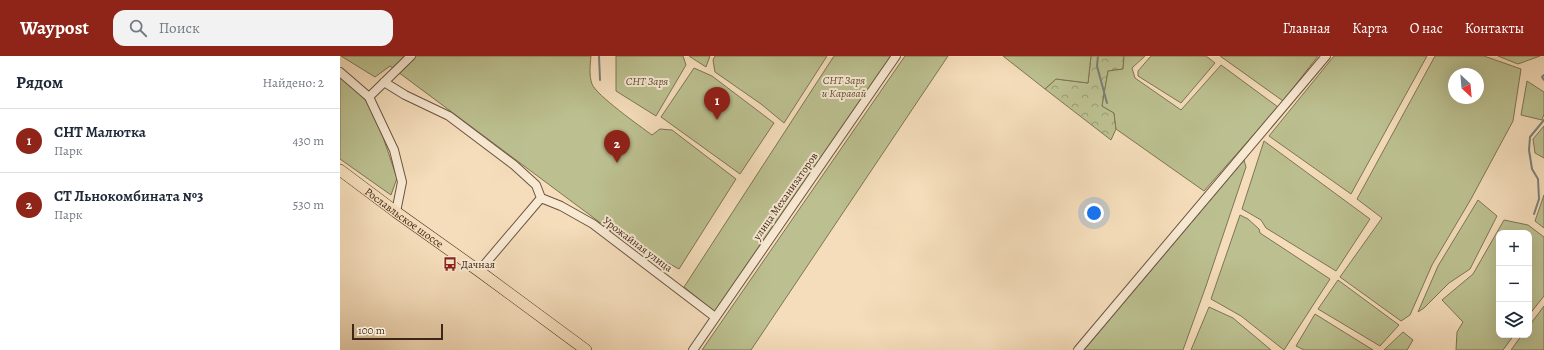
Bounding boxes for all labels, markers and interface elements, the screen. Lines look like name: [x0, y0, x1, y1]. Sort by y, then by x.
search box: [113, 10, 393, 46]
text: Waypost: [20, 15, 89, 41]
icon: search: [127, 17, 149, 39]
text: Поиск: [159, 18, 200, 38]
text: Главная: [1283, 19, 1330, 38]
text: Карта: [1352, 19, 1388, 38]
text: О нас: [1410, 19, 1443, 38]
text: Контакты: [1465, 19, 1524, 38]
north arrow: [1448, 68, 1484, 104]
text: Рядом: [16, 71, 63, 94]
park label: СНТ Заря и Каравай: [822, 73, 867, 101]
text: Найдено: 2: [263, 74, 324, 91]
park label: СНТ Заря: [626, 74, 668, 89]
pin: 1: [704, 87, 730, 120]
text: СНТ Малютка: [54, 122, 146, 142]
pin: 2: [604, 130, 630, 163]
text: 1: [27, 132, 31, 149]
text: 430 m: [292, 132, 324, 149]
text: Парк: [54, 142, 83, 159]
street label: улица Механизаторов: [749, 149, 821, 244]
street label: Рославльское шоссе: [362, 184, 446, 252]
text: СТ Льнокомбината №3: [54, 186, 203, 206]
text: 2: [26, 196, 32, 213]
text: 530 m: [293, 196, 324, 213]
your location: [1084, 203, 1104, 223]
text: Парк: [54, 206, 83, 223]
street label: Урожайная улица: [600, 213, 676, 276]
map controls: [1496, 230, 1532, 338]
button: +: [1496, 230, 1532, 266]
bus stop icon: Дачная: [442, 256, 458, 272]
place label: Дачная: [461, 257, 495, 272]
button: −: [1496, 266, 1532, 302]
button: layers: [1496, 302, 1532, 338]
scale bar: [352, 322, 443, 341]
text: 100 m: [358, 323, 385, 338]

